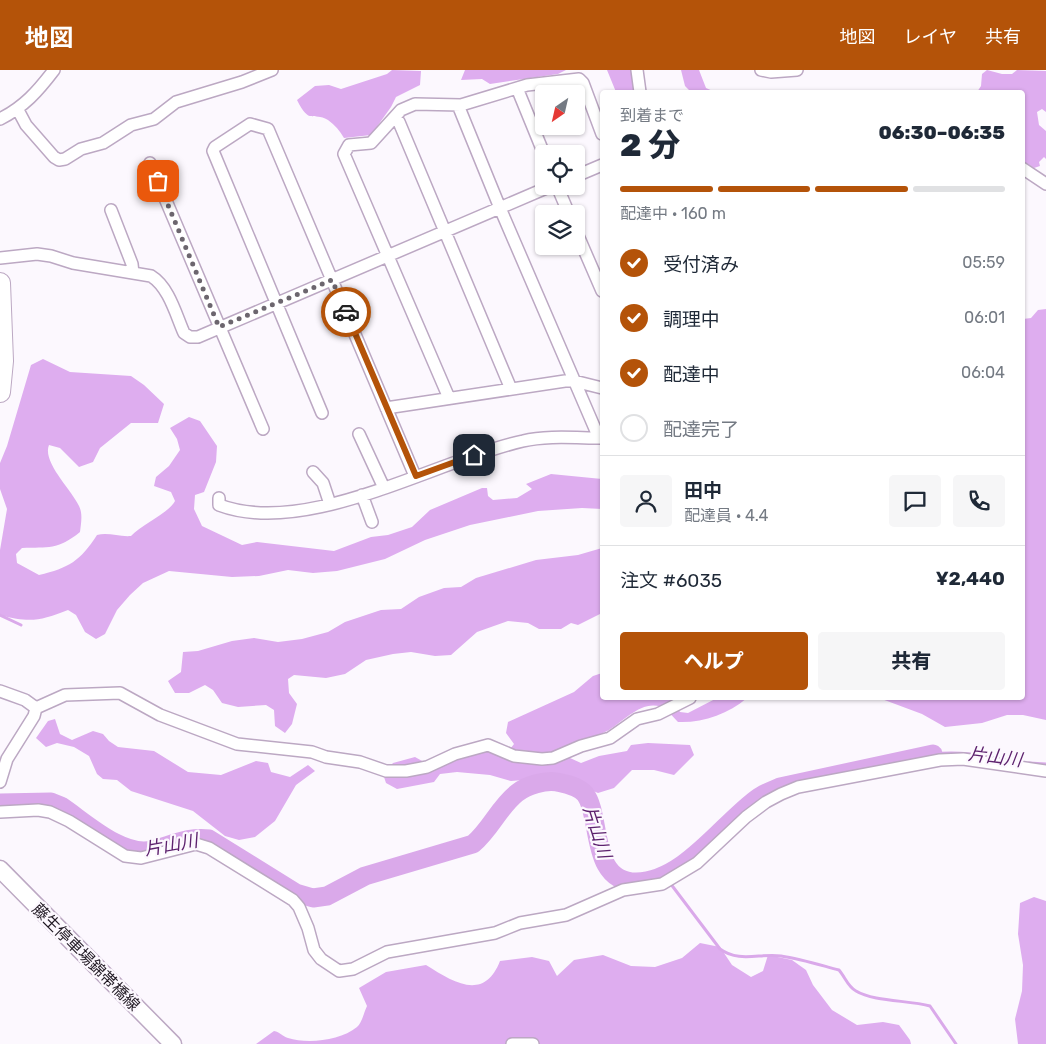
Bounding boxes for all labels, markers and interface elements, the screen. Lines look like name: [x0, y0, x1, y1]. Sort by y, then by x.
text: 地図: [25, 24, 73, 52]
text: 地図: [840, 26, 876, 48]
text: レイヤ: [904, 26, 957, 48]
text: 共有: [985, 26, 1021, 48]
north arrow: [535, 85, 585, 135]
map controls: [535, 85, 585, 255]
text: 到着まで: [620, 106, 684, 125]
text: 06:30–06:35: [879, 121, 1005, 144]
text: 2 分: [620, 126, 680, 164]
button: locate: [535, 145, 585, 195]
pin: [137, 160, 179, 202]
icon: bag: [144, 167, 172, 195]
text: 配達中 · 160 m: [620, 204, 726, 223]
button: layers: [535, 205, 585, 255]
icon: check: [620, 249, 648, 277]
text: 受付済み: [663, 253, 739, 276]
text: 05:59: [962, 253, 1005, 272]
courier: [321, 287, 371, 337]
icon: car: [332, 298, 360, 326]
icon: check: [620, 304, 648, 332]
text: 調理中: [663, 308, 720, 331]
text: 06:01: [964, 308, 1005, 327]
icon: check: [620, 359, 648, 387]
text: 配達中: [663, 363, 720, 386]
text: 06:04: [961, 363, 1005, 382]
text: 配達完了: [663, 418, 739, 441]
pin: [453, 434, 495, 476]
icon: home: [460, 441, 488, 469]
button: person: [620, 475, 672, 527]
button: chat: [889, 475, 941, 527]
button: phone: [953, 475, 1005, 527]
text: 田中: [684, 479, 722, 502]
text: 配達員 · 4.4: [684, 506, 769, 525]
text: ¥2,440: [936, 567, 1005, 590]
text: 注文 #6035: [620, 569, 722, 592]
button: ヘルプ: [620, 632, 808, 690]
button: 共有: [818, 632, 1005, 690]
water label: 片山川: [967, 743, 1025, 771]
water label: 片山川: [578, 803, 616, 863]
water label: 片山川: [143, 829, 201, 861]
street label: 藤生停車場錦帯橋線: [28, 899, 144, 1015]

